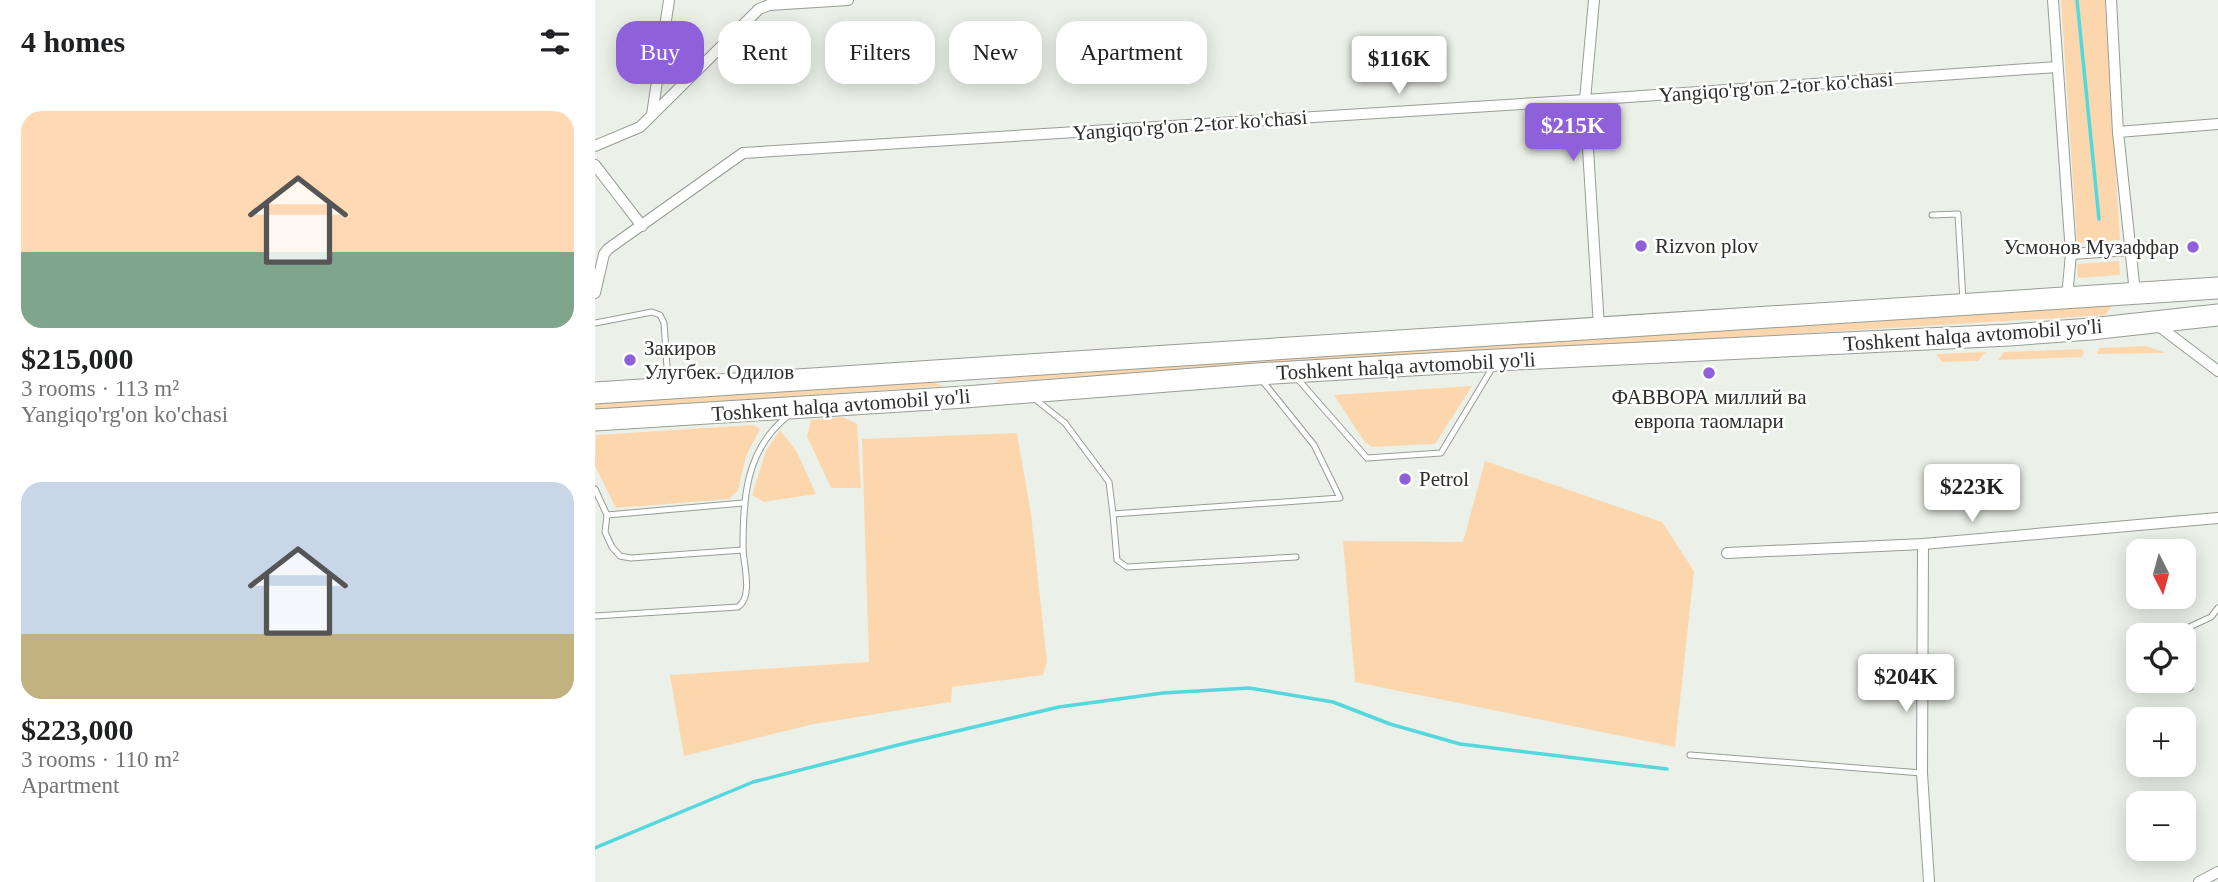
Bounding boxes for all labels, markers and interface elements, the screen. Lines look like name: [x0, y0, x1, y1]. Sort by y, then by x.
chip: Buy: [616, 21, 704, 84]
chip: Rent: [718, 21, 811, 84]
chip: Filters: [825, 21, 935, 84]
chip: New: [949, 21, 1042, 84]
chip: Apartment: [1056, 21, 1207, 84]
icon: filters: [536, 23, 574, 61]
text: 4 homes: [21, 25, 125, 58]
pin: $116K: [1350, 36, 1448, 96]
text: $116K: [1368, 46, 1430, 71]
street label: Yangiqo'rg'on 2-tor ko'chasi: [1658, 67, 1894, 107]
pin: $215K: [1524, 104, 1622, 163]
street label: Yangiqo'rg'on 2-tor ko'chasi: [1072, 105, 1308, 145]
text: $215K: [1541, 113, 1605, 138]
icon: home: [235, 157, 361, 283]
place label: Rizvon plov: [1655, 234, 1759, 258]
place label: Усмонов Музаффар: [2003, 235, 2179, 259]
marker: Rizvon plov: [1633, 238, 1649, 254]
marker: Усмонов Музаффар: [2185, 239, 2201, 255]
street label: Toshkent halqa avtomobil yo'li: [1843, 314, 2103, 356]
place label: Закиров Улугбек. Одилов: [644, 336, 794, 384]
text: $215,000: [21, 342, 134, 375]
street label: Toshkent halqa avtomobil yo'li: [1276, 347, 1536, 385]
marker: Закиров Улугбек. Одилов: [622, 352, 638, 368]
marker: ФАВВОРА миллий ва европа таомлари: [1701, 365, 1717, 381]
text: 3 rooms · 113 m²: [21, 376, 179, 401]
street label: Toshkent halqa avtomobil yo'li: [711, 384, 971, 426]
place label: ФАВВОРА миллий ва европа таомлари: [1611, 385, 1807, 433]
text: Yangiqo'rg'on ko'chasi: [21, 402, 228, 427]
pin: $223K: [1923, 464, 2021, 524]
place label: Petrol: [1419, 467, 1469, 491]
marker: Petrol: [1397, 471, 1413, 487]
text: $223K: [1940, 474, 2004, 499]
icon: home: [235, 528, 361, 654]
north arrow: [2126, 539, 2196, 609]
map controls: [2126, 539, 2196, 861]
button: locate: [2126, 623, 2196, 693]
pin: $204K: [1857, 654, 1955, 714]
text: $204K: [1874, 664, 1938, 689]
button: +: [2126, 707, 2196, 777]
text: $223,000: [21, 713, 134, 746]
text: 3 rooms · 110 m²: [21, 747, 179, 772]
text: Apartment: [21, 773, 119, 798]
button: −: [2126, 791, 2196, 861]

